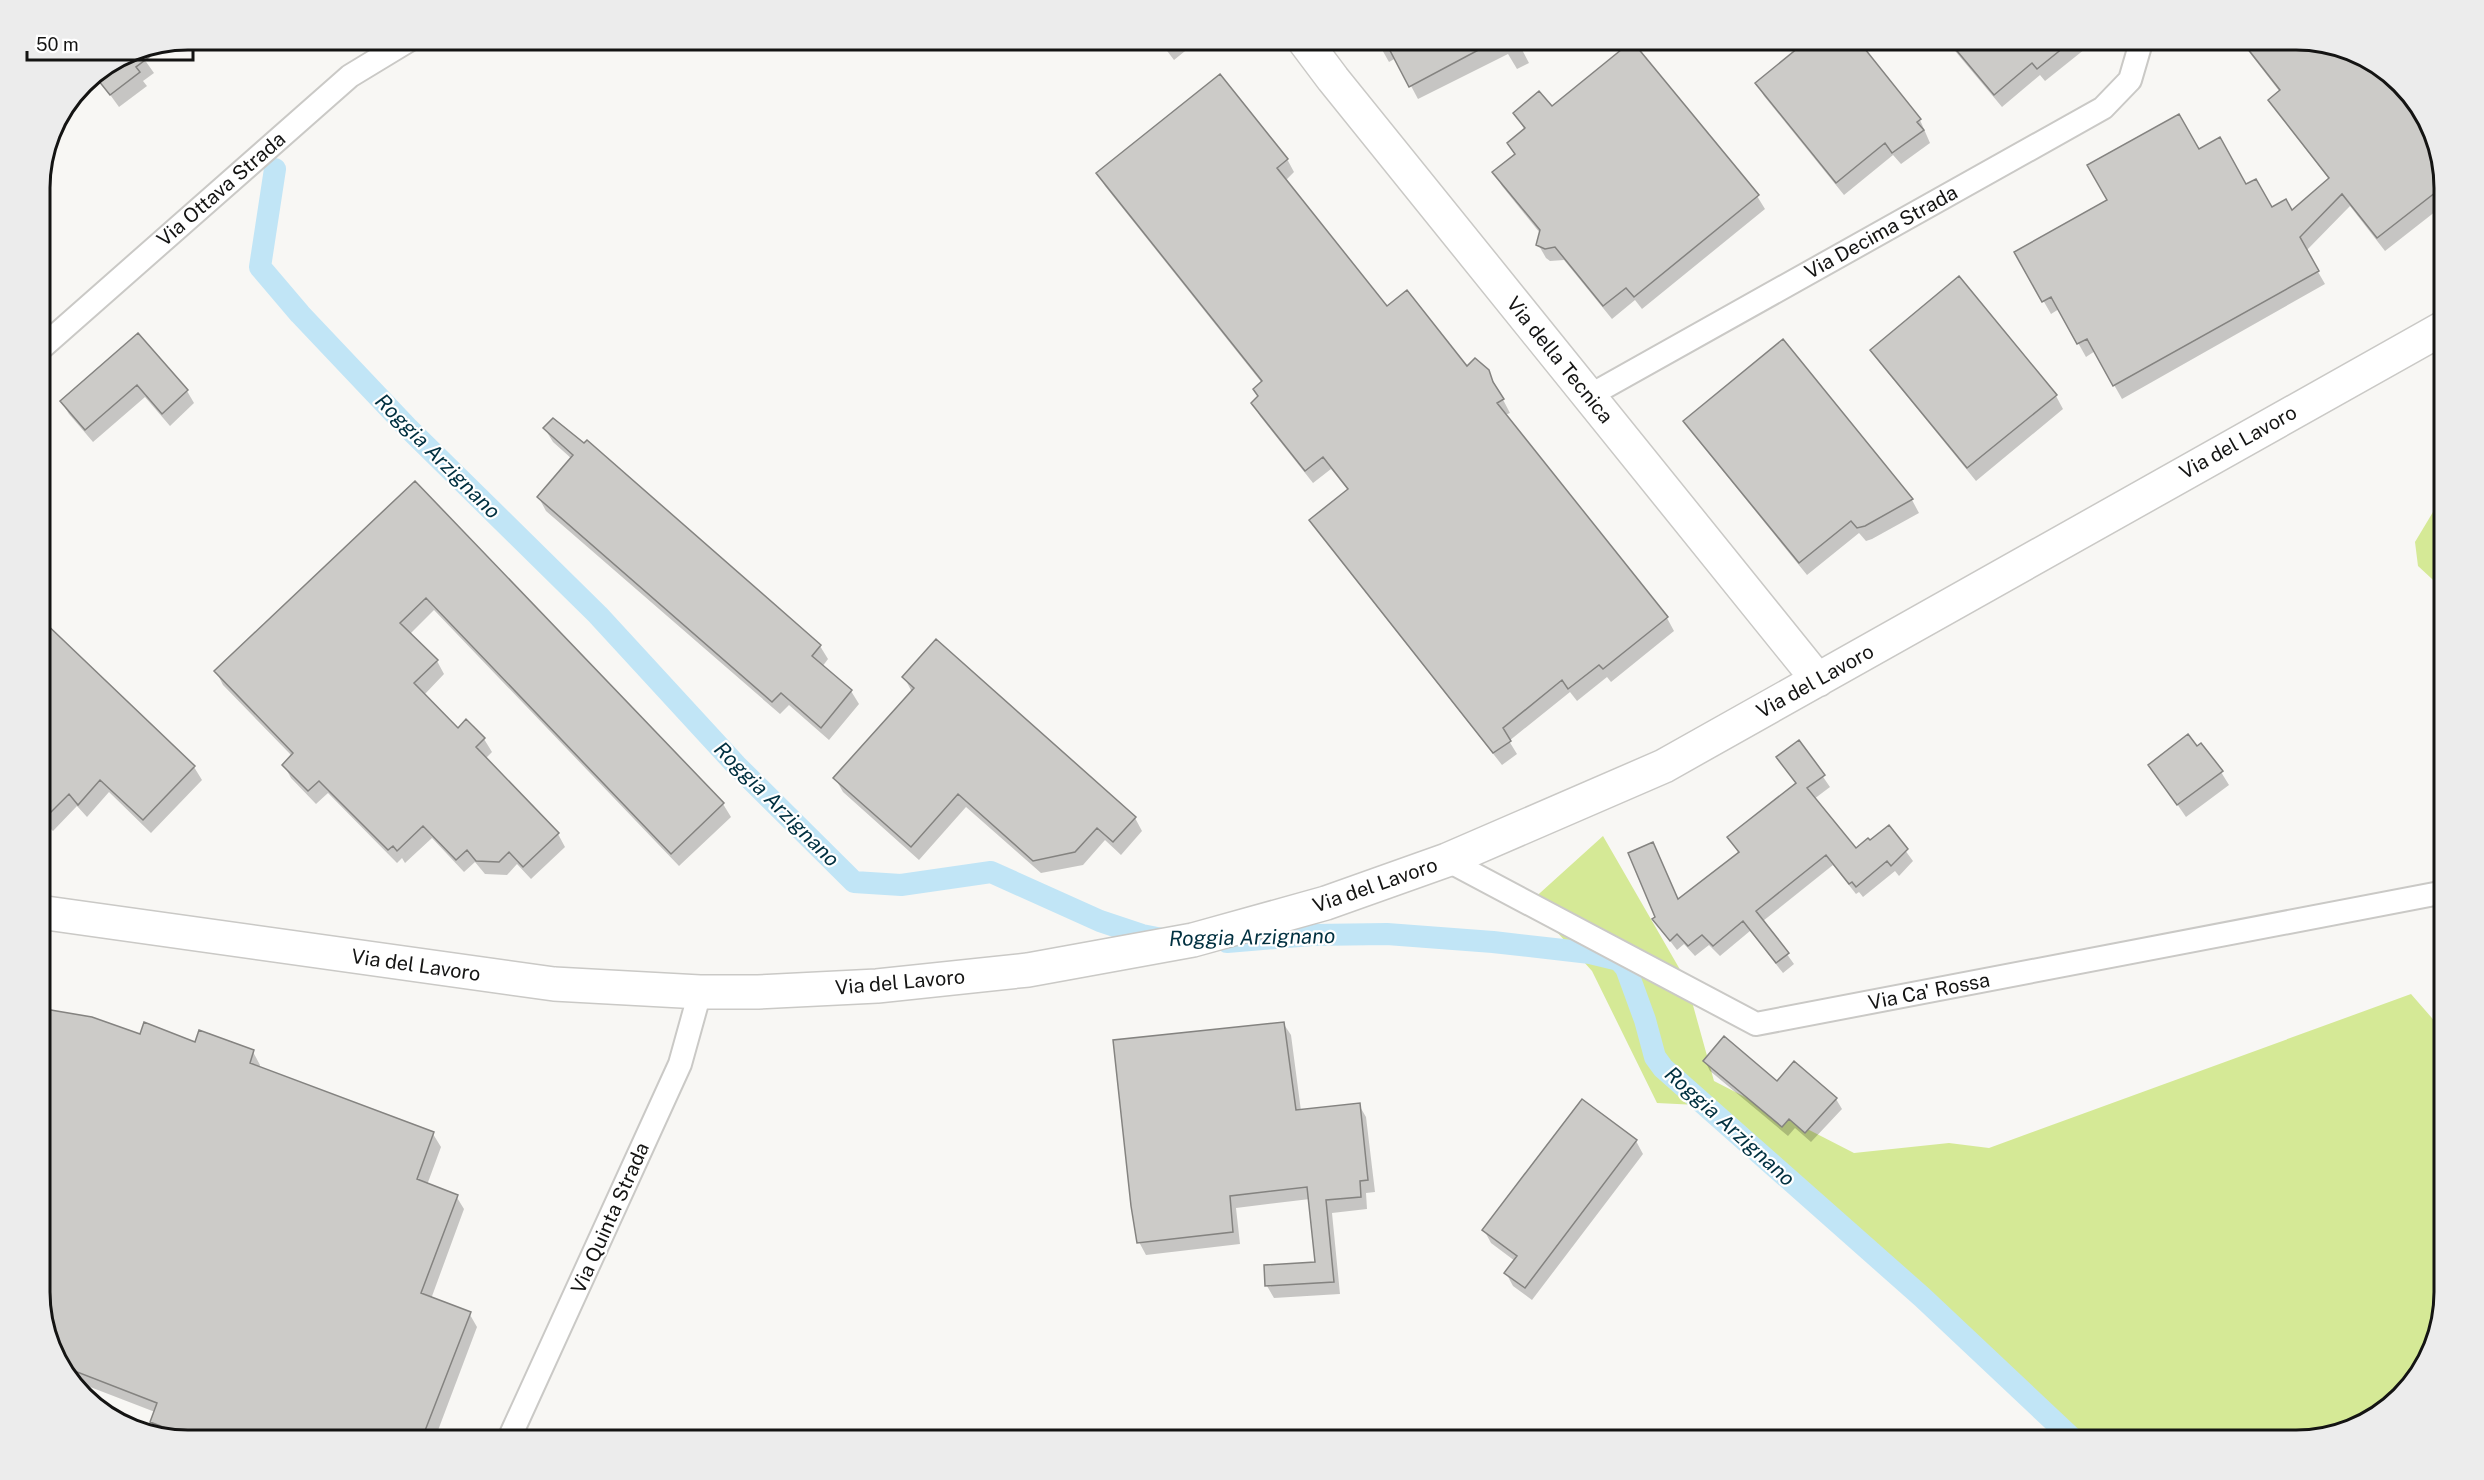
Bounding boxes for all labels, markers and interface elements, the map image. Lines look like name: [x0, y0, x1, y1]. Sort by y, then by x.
scale bar: [27, 24, 194, 62]
text: 50 m: [36, 34, 79, 55]
street label: Via Ottava Strada: [152, 127, 290, 251]
street label: Via Decima Strada: [1800, 180, 1962, 284]
street label: Via della Tecnica: [1502, 292, 1618, 428]
water label: Roggia Arzignano: [370, 388, 506, 524]
street label: Via del Lavoro: [2175, 400, 2301, 484]
street label: Via del Lavoro: [1752, 639, 1878, 723]
water label: Roggia Arzignano: [709, 736, 845, 872]
street label: Via del Lavoro: [1309, 852, 1441, 918]
water label: Roggia Arzignano: [1169, 923, 1335, 951]
street label: Via del Lavoro: [350, 944, 482, 986]
street label: Via del Lavoro: [834, 964, 966, 1000]
street label: Via Ca' Rossa: [1866, 967, 1992, 1015]
water label: Roggia Arzignano: [1660, 1061, 1800, 1191]
street label: Via Quinta Strada: [566, 1139, 654, 1297]

